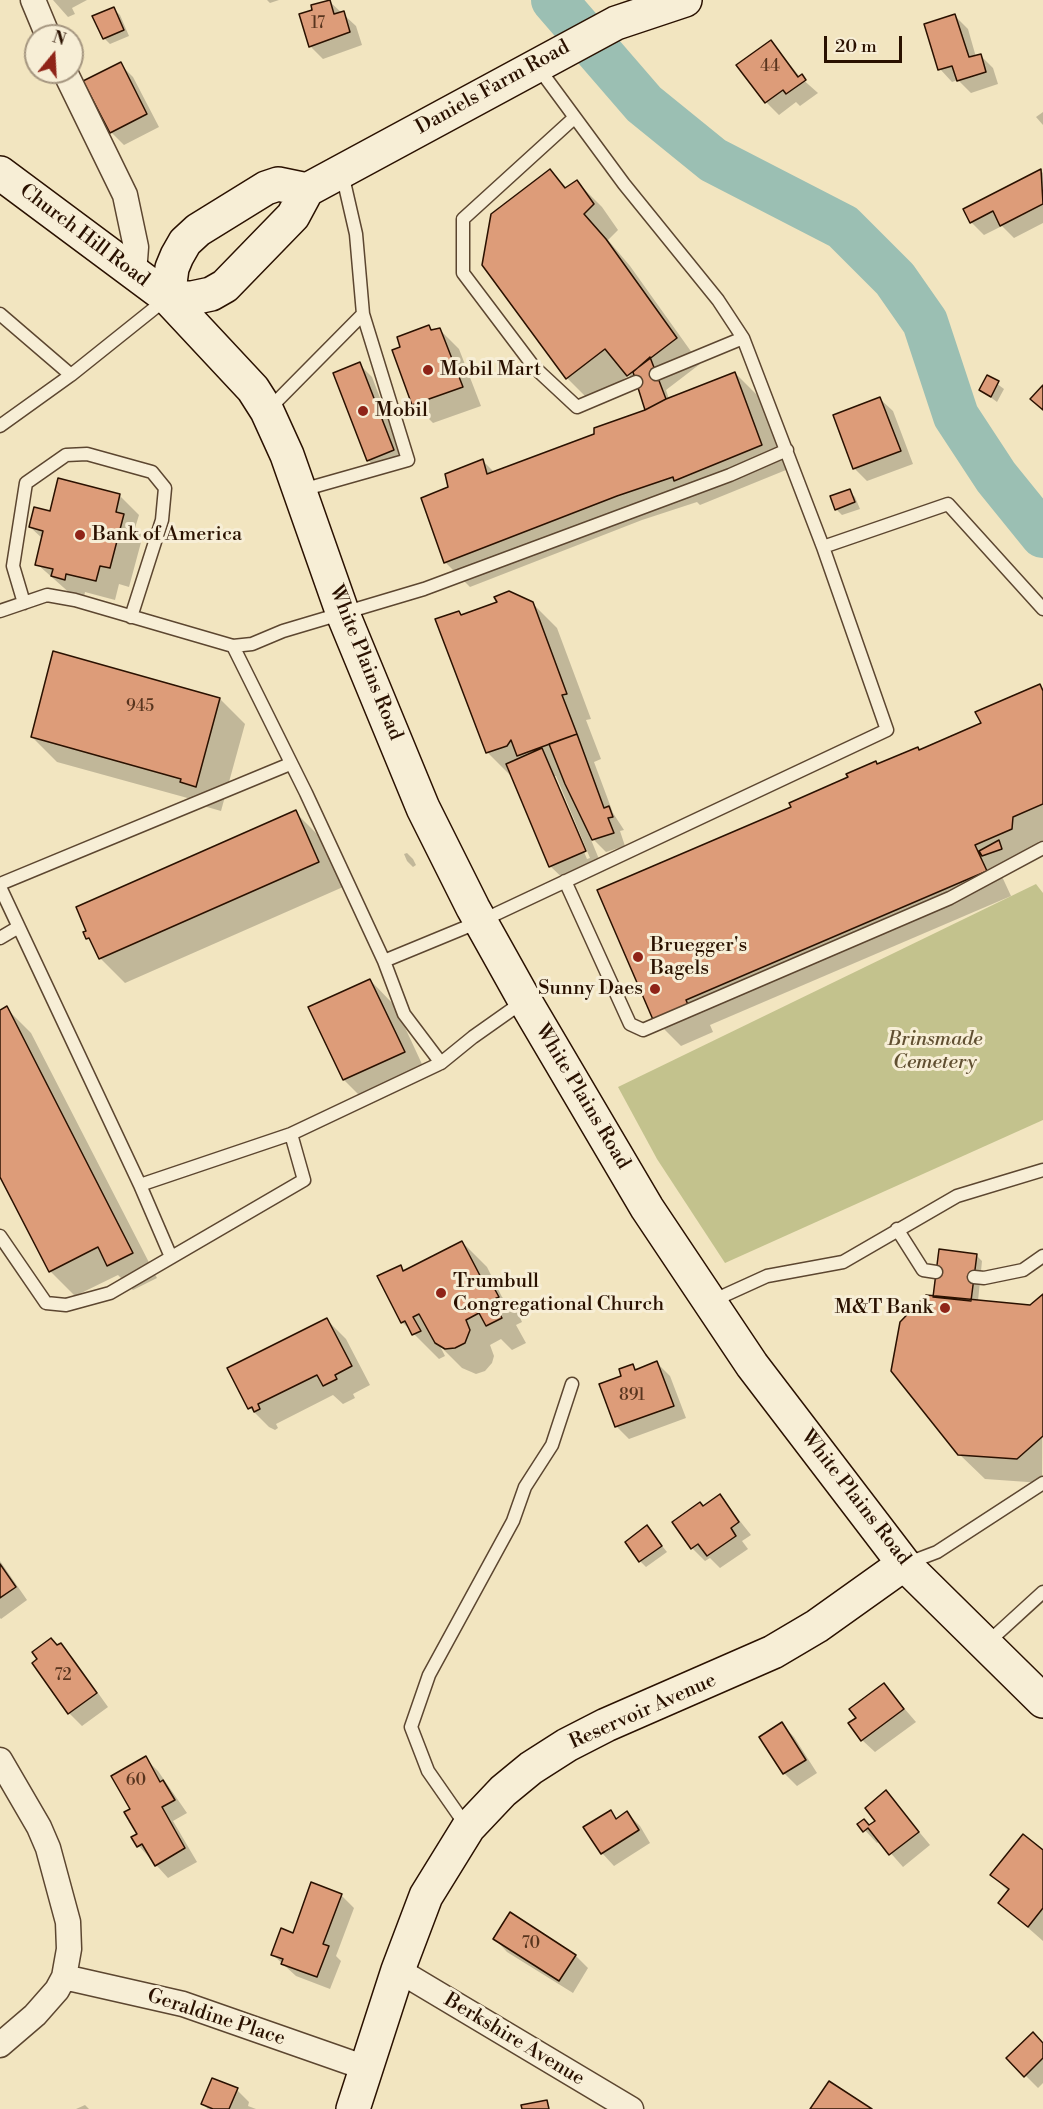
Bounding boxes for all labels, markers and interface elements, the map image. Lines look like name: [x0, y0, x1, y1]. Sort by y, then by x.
house number: 17: [311, 14, 325, 34]
north arrow: [24, 24, 84, 84]
scale bar: [827, 24, 905, 62]
text: N: [50, 27, 68, 50]
text: 20 m: [835, 35, 877, 58]
street label: Daniels Farm Road: [412, 36, 574, 140]
house number: 44: [760, 57, 780, 77]
street label: Church Hill Road: [14, 179, 154, 293]
place label: Mobil Mart: [440, 358, 541, 382]
marker: Mobil Mart: [421, 363, 435, 377]
place label: Mobil: [375, 399, 428, 423]
marker: Mobil: [356, 404, 370, 418]
place label: Bank of America: [92, 523, 242, 547]
marker: Bank of America: [73, 528, 87, 542]
street label: White Plains Road: [323, 582, 407, 744]
house number: 945: [126, 697, 154, 717]
place label: Bruegger's Bagels: [650, 934, 747, 981]
marker: Bruegger's Bagels: [631, 950, 645, 964]
place label: Sunny Daes: [538, 977, 643, 1001]
marker: Sunny Daes: [648, 982, 662, 996]
street label: White Plains Road: [529, 1020, 635, 1174]
park label: Brinsmade Cemetery: [888, 1028, 982, 1075]
place label: Trumbull Congregational Church: [453, 1270, 664, 1317]
marker: Trumbull Congregational Church: [434, 1286, 448, 1300]
place label: M&T Bank: [835, 1296, 933, 1320]
marker: M&T Bank: [938, 1301, 952, 1315]
house number: 891: [619, 1386, 645, 1406]
street label: White Plains Road: [795, 1426, 915, 1570]
house number: 72: [55, 1666, 71, 1686]
street label: Reservoir Avenue: [566, 1669, 720, 1755]
house number: 60: [126, 1771, 146, 1791]
house number: 70: [522, 1934, 540, 1954]
street label: Geraldine Place: [144, 1984, 288, 2052]
street label: Berkshire Avenue: [439, 1989, 589, 2091]

